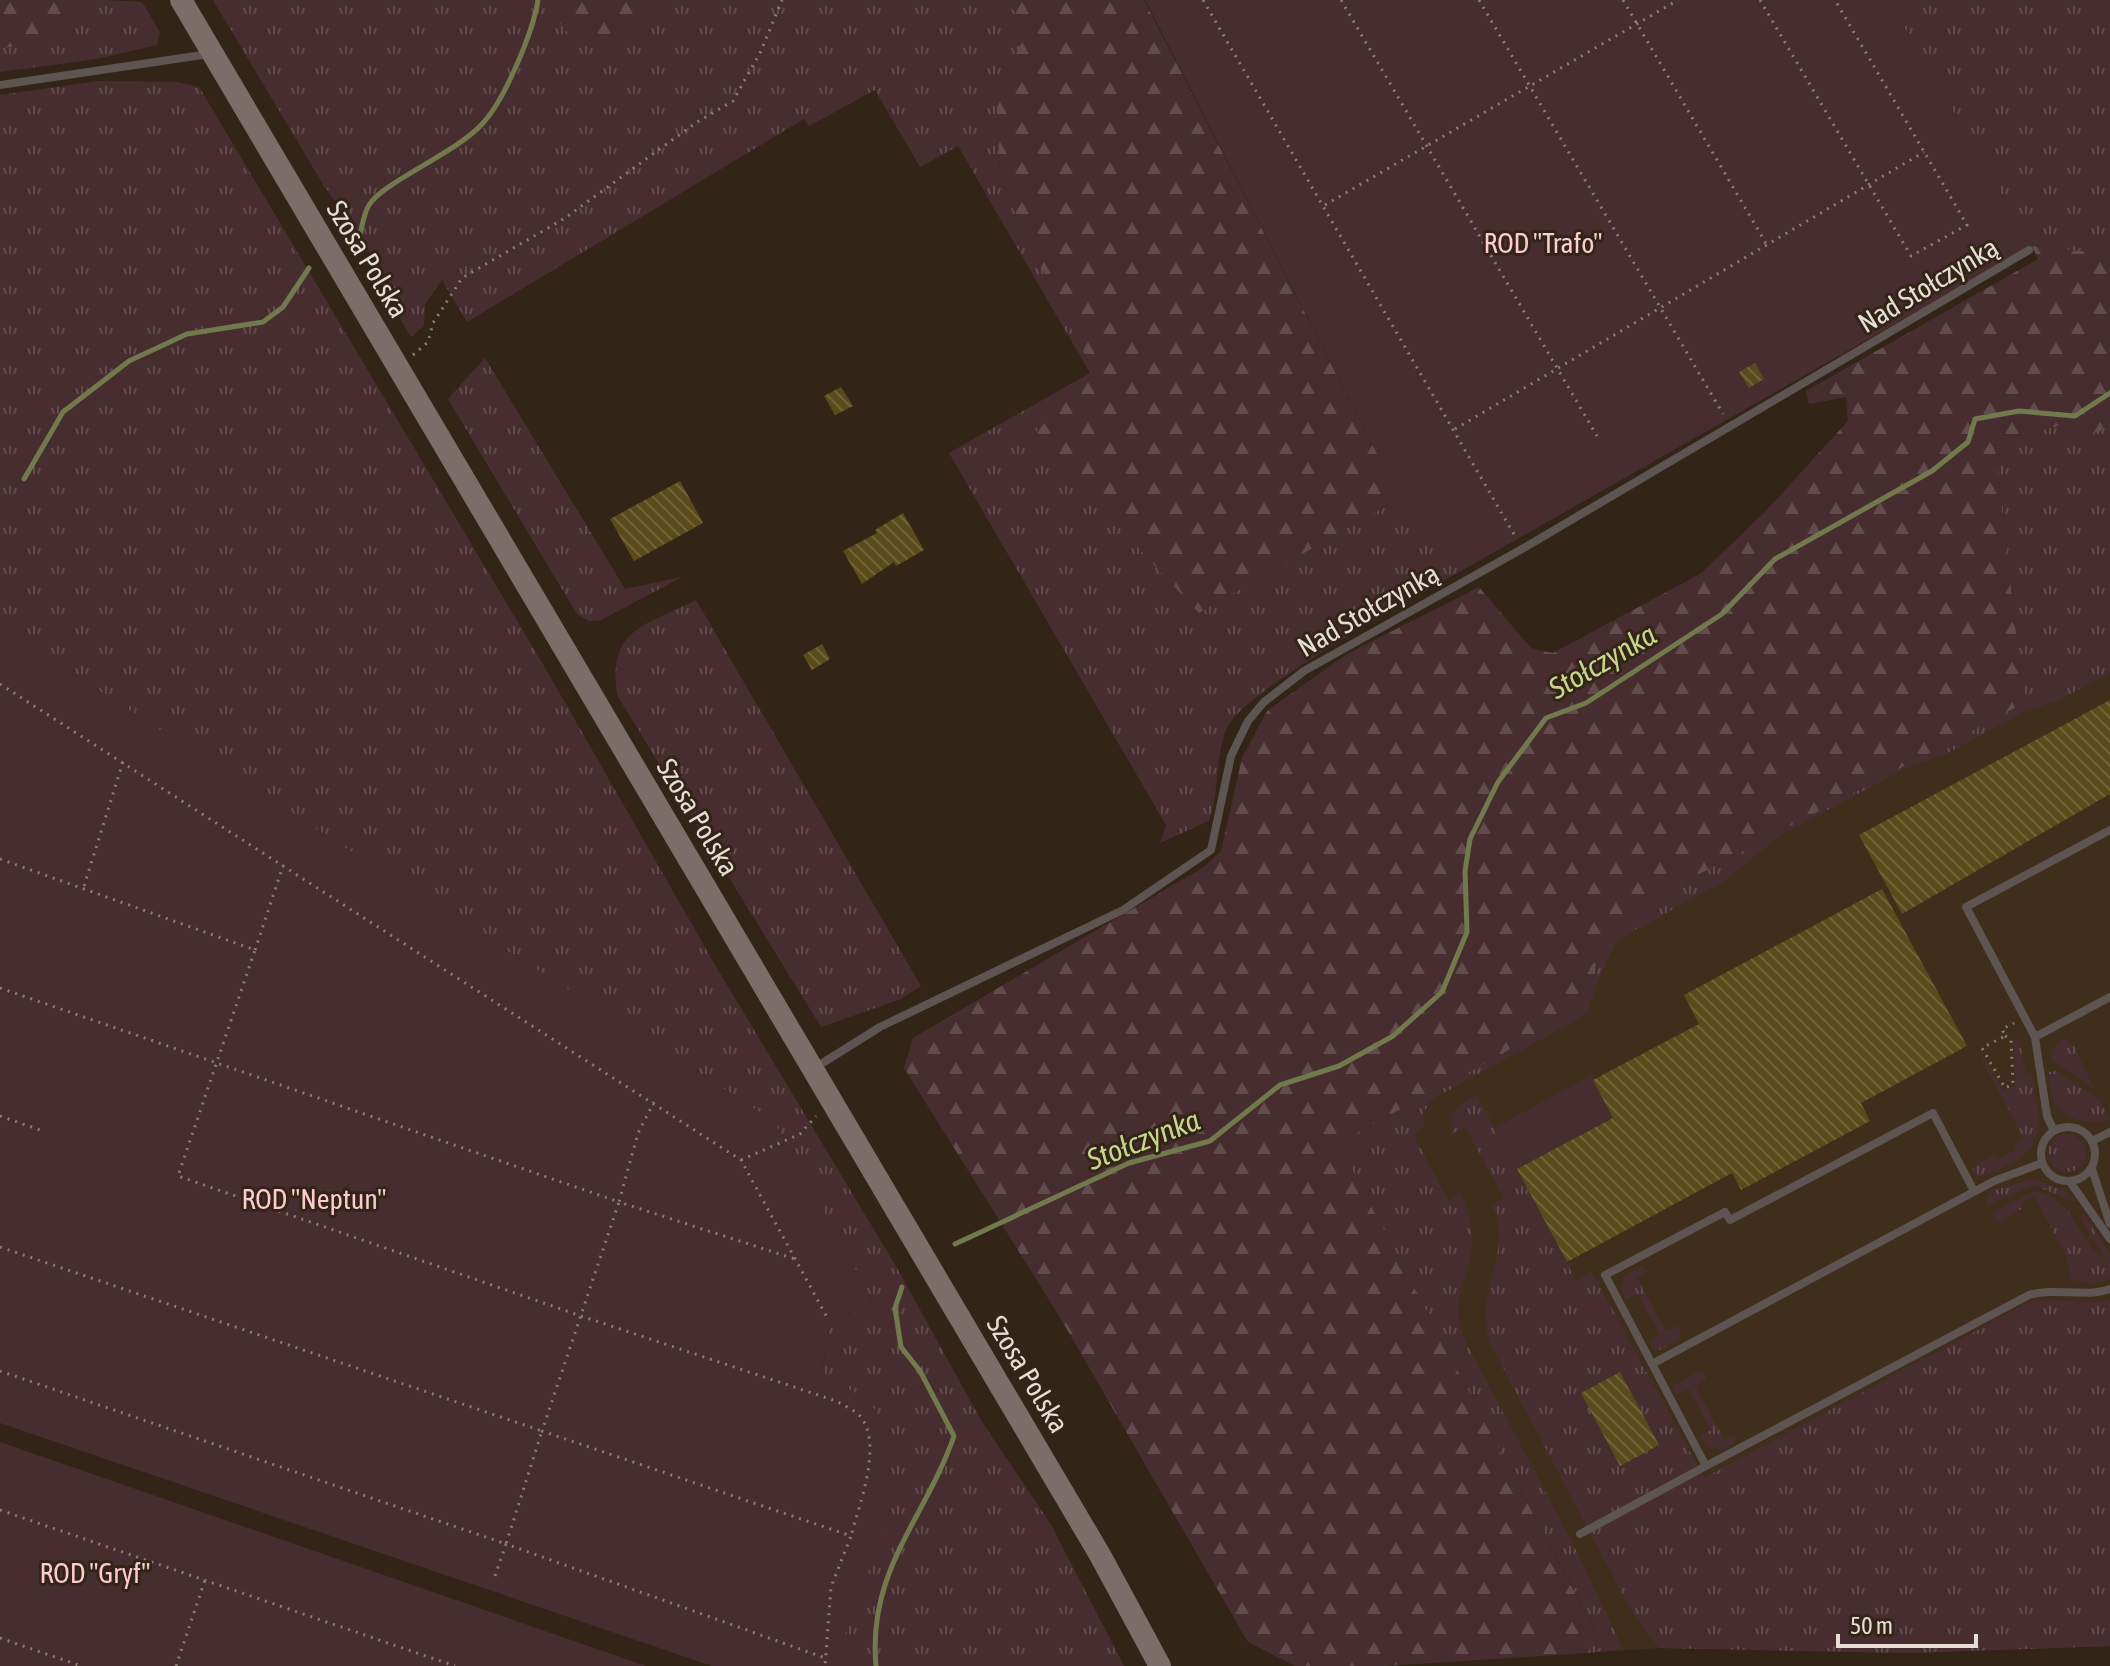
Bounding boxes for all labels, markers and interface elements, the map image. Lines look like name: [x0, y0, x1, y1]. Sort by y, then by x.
street label: Szosa Polska: [321, 195, 415, 323]
park label: ROD "Trafo": [1484, 227, 1602, 259]
street label: Nad Stołczynką: [1852, 231, 2004, 339]
street label: Nad Stołczynką: [1292, 557, 1444, 663]
water label: Stołczynka: [1542, 617, 1662, 706]
street label: Szosa Polska: [651, 753, 745, 881]
water label: Stołczynka: [1081, 1102, 1204, 1176]
park label: ROD "Neptun": [242, 1183, 386, 1215]
street label: Szosa Polska: [981, 1310, 1075, 1438]
park label: ROD "Gryf": [40, 1557, 150, 1589]
scale bar: [1838, 1598, 1976, 1648]
text: 50 m: [1850, 1612, 1893, 1639]

